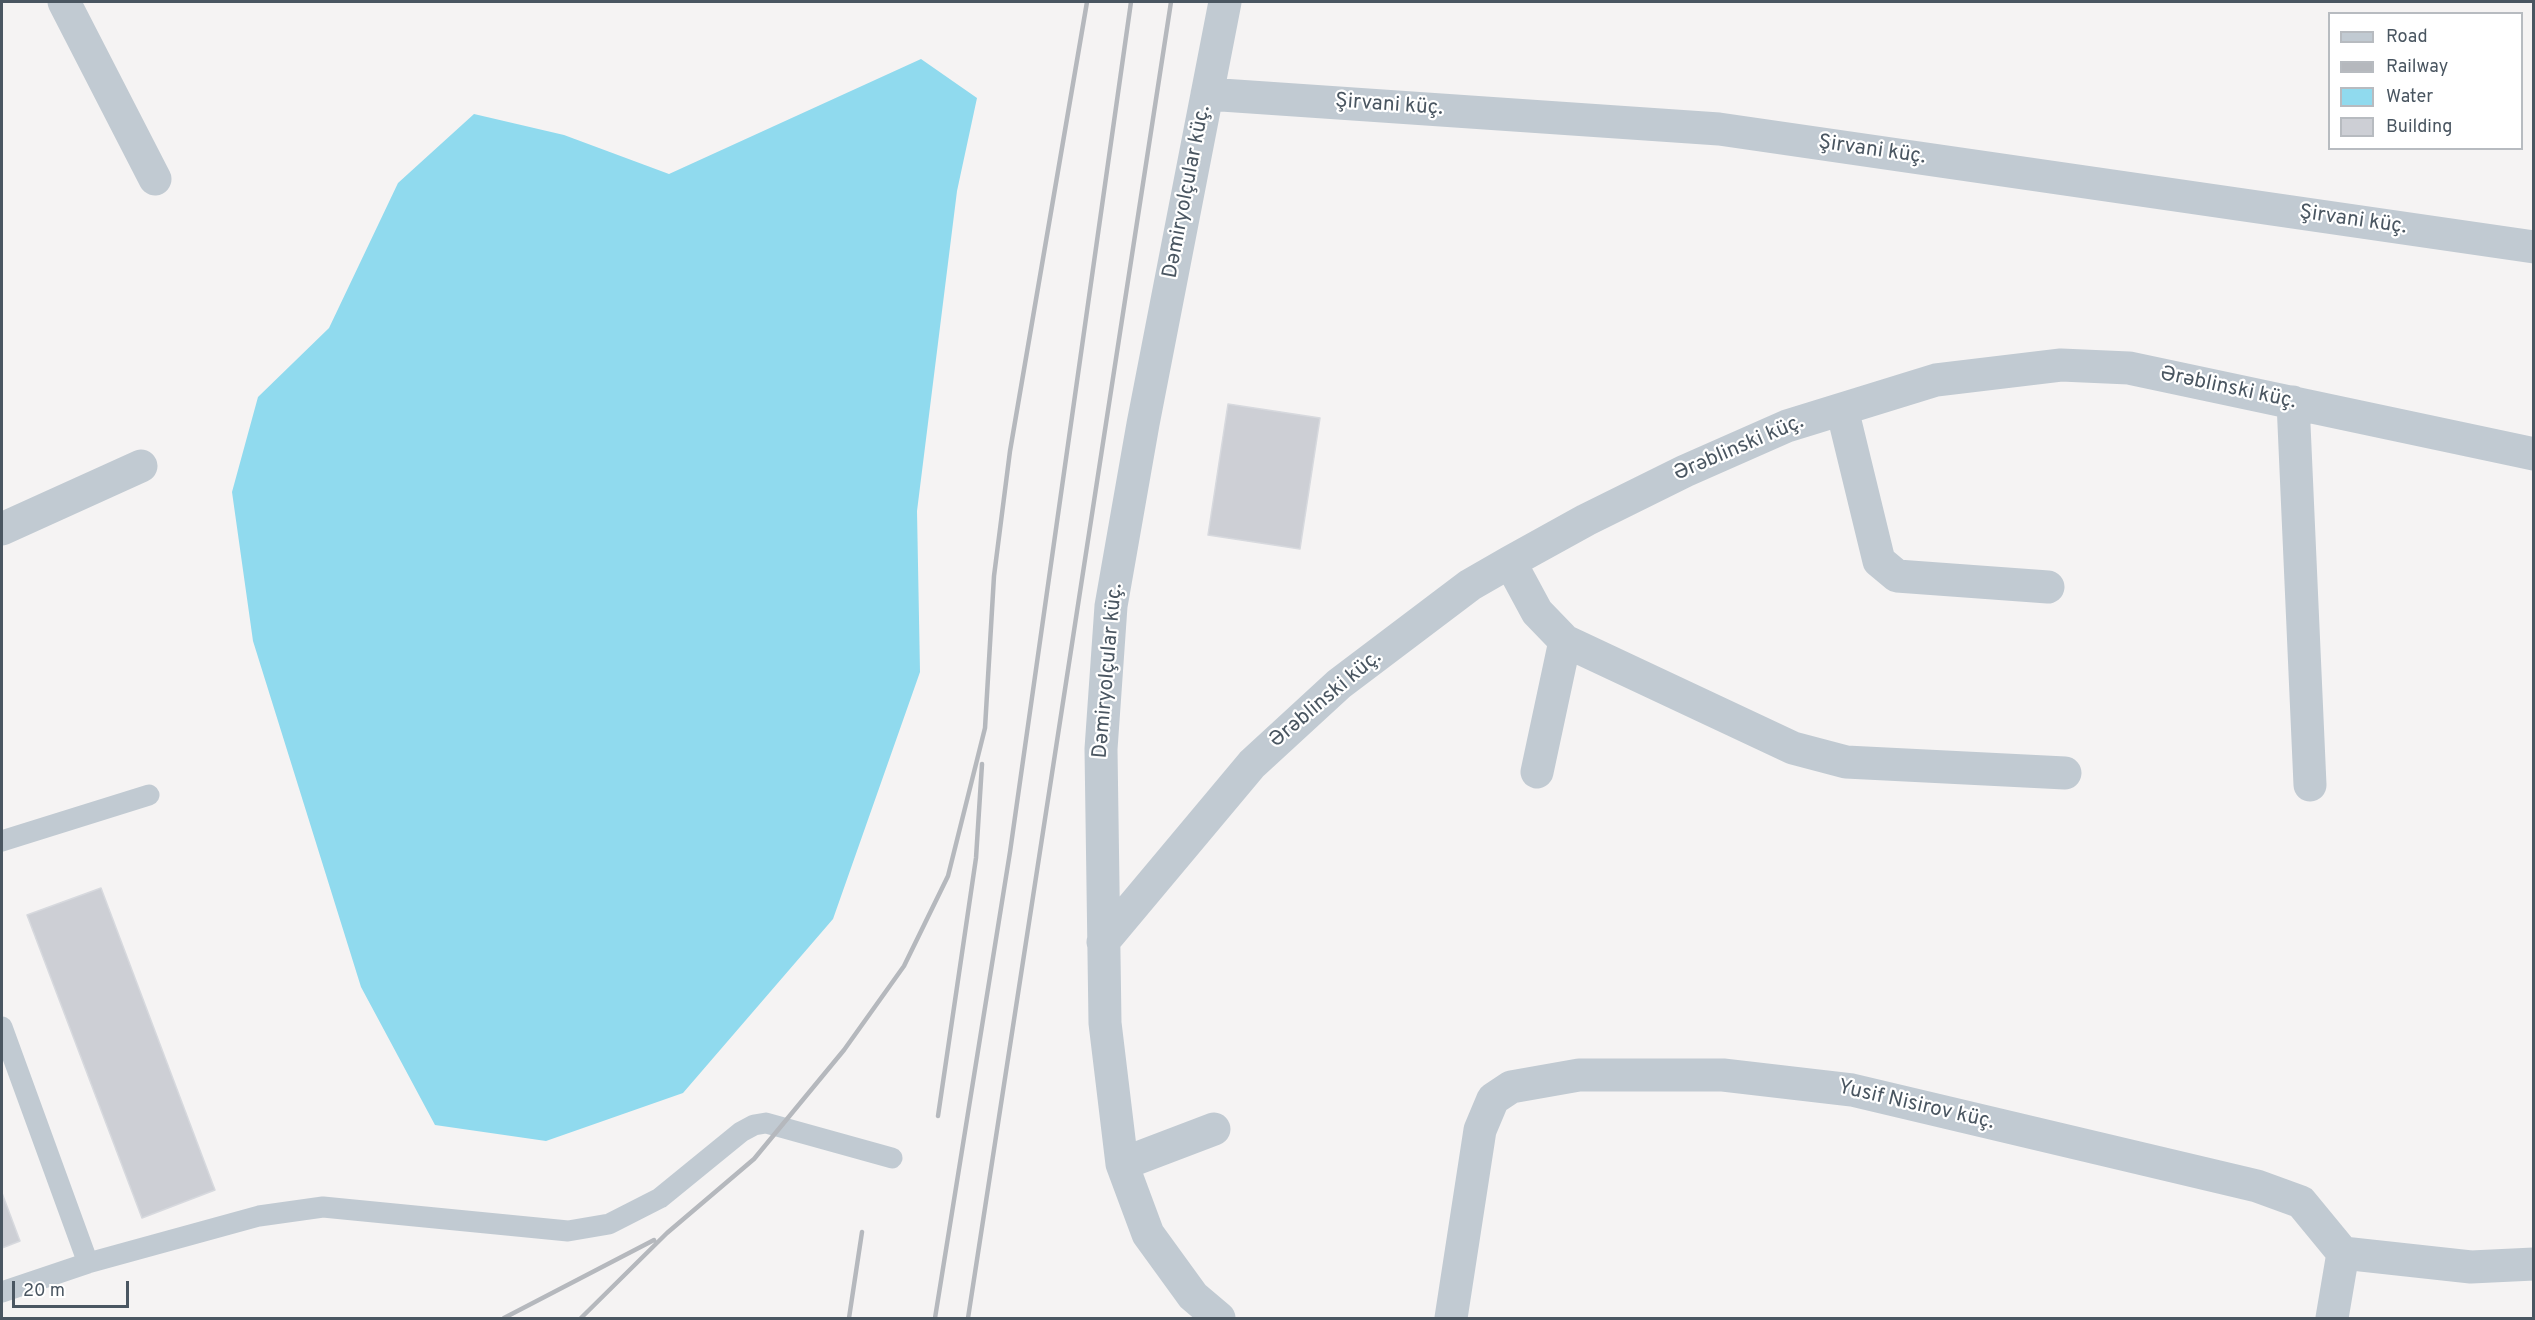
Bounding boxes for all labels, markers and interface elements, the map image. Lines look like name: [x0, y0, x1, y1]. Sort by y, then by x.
legend: [2328, 12, 2523, 150]
text: Road: [2386, 26, 2428, 49]
text: Railway: [2386, 56, 2448, 79]
text: Water: [2386, 86, 2433, 109]
street label: Şirvani küç.: [1334, 90, 1444, 122]
street label: Dəmiryolçular küç.: [1159, 103, 1217, 281]
text: Building: [2386, 116, 2452, 139]
street label: Şirvani küç.: [1817, 131, 1927, 171]
street label: Şirvani küç.: [2298, 201, 2408, 241]
street label: Ərəblinski küç.: [2158, 362, 2298, 416]
street label: Ərəblinski küç.: [1670, 410, 1808, 488]
street label: Dəmiryolçular küç.: [1089, 582, 1129, 760]
street label: Ərəblinski küç.: [1265, 646, 1387, 754]
street label: Yusif Nisirov küç.: [1835, 1076, 1997, 1136]
scale bar: [15, 1269, 132, 1307]
text: 20 m: [23, 1280, 65, 1303]

